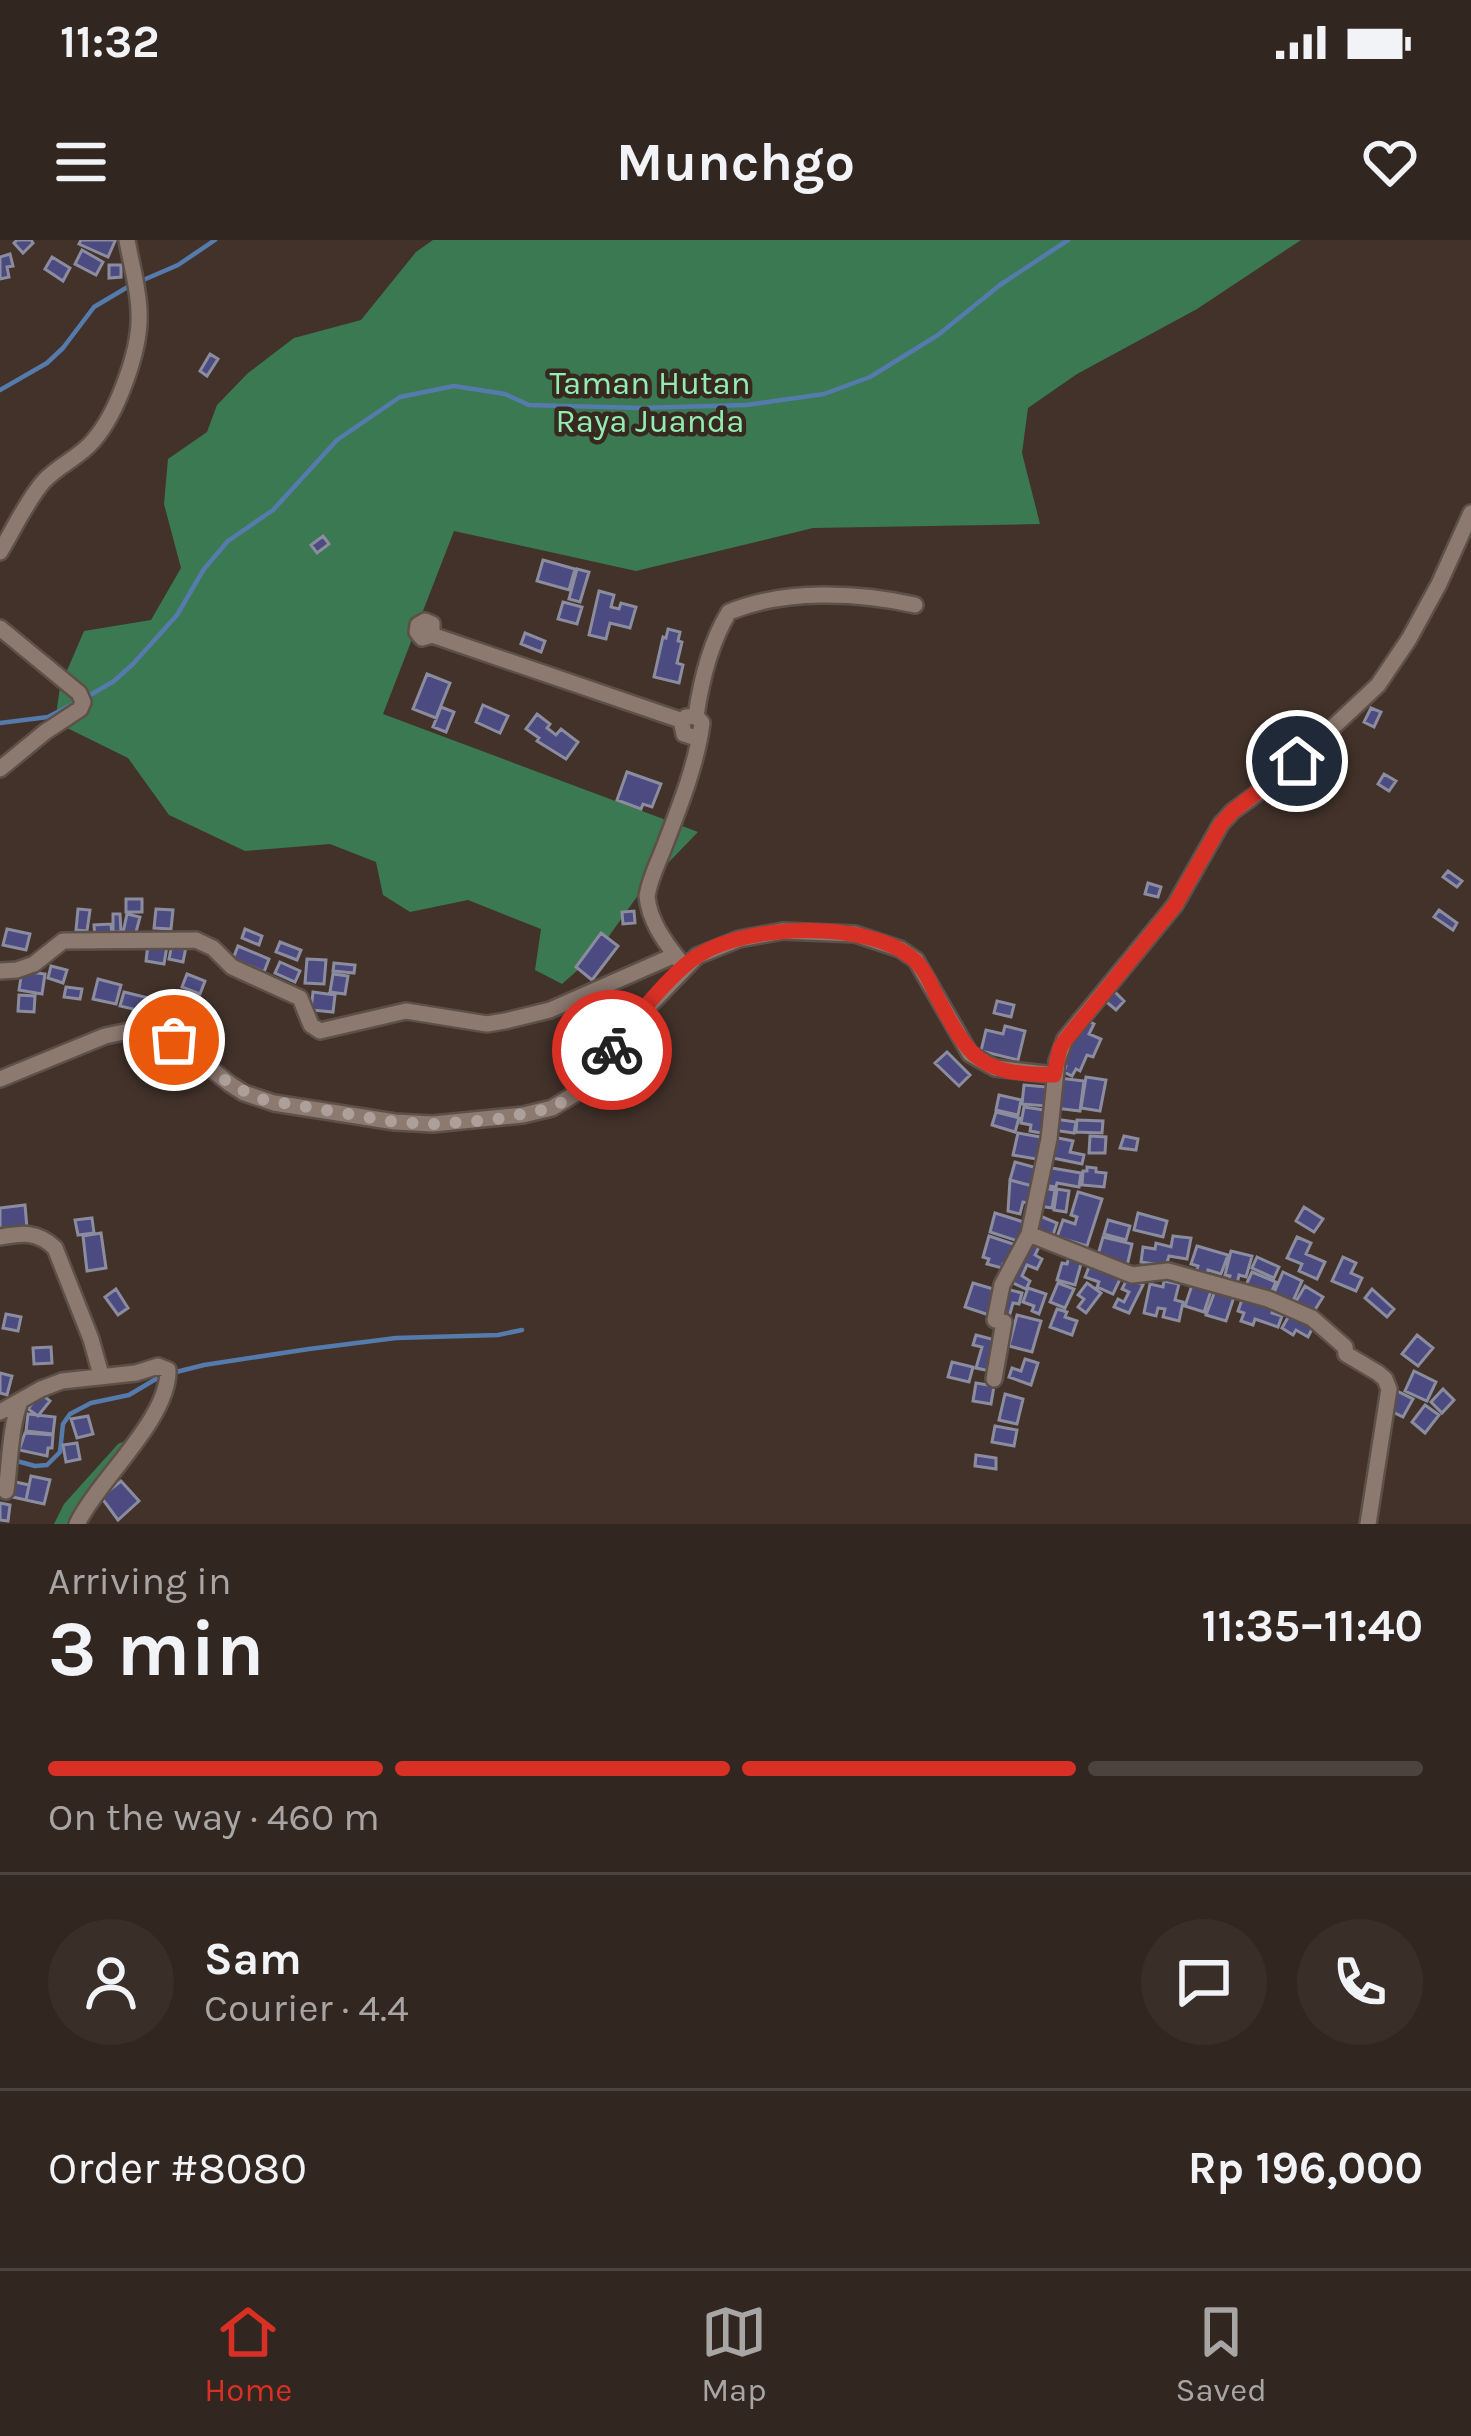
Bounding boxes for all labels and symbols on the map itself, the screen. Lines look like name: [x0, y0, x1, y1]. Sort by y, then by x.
park label: Taman Hutan Raya Juanda: [549, 364, 751, 440]
pin: [1246, 710, 1348, 812]
pin: [123, 989, 225, 1091]
courier: [552, 990, 672, 1110]

